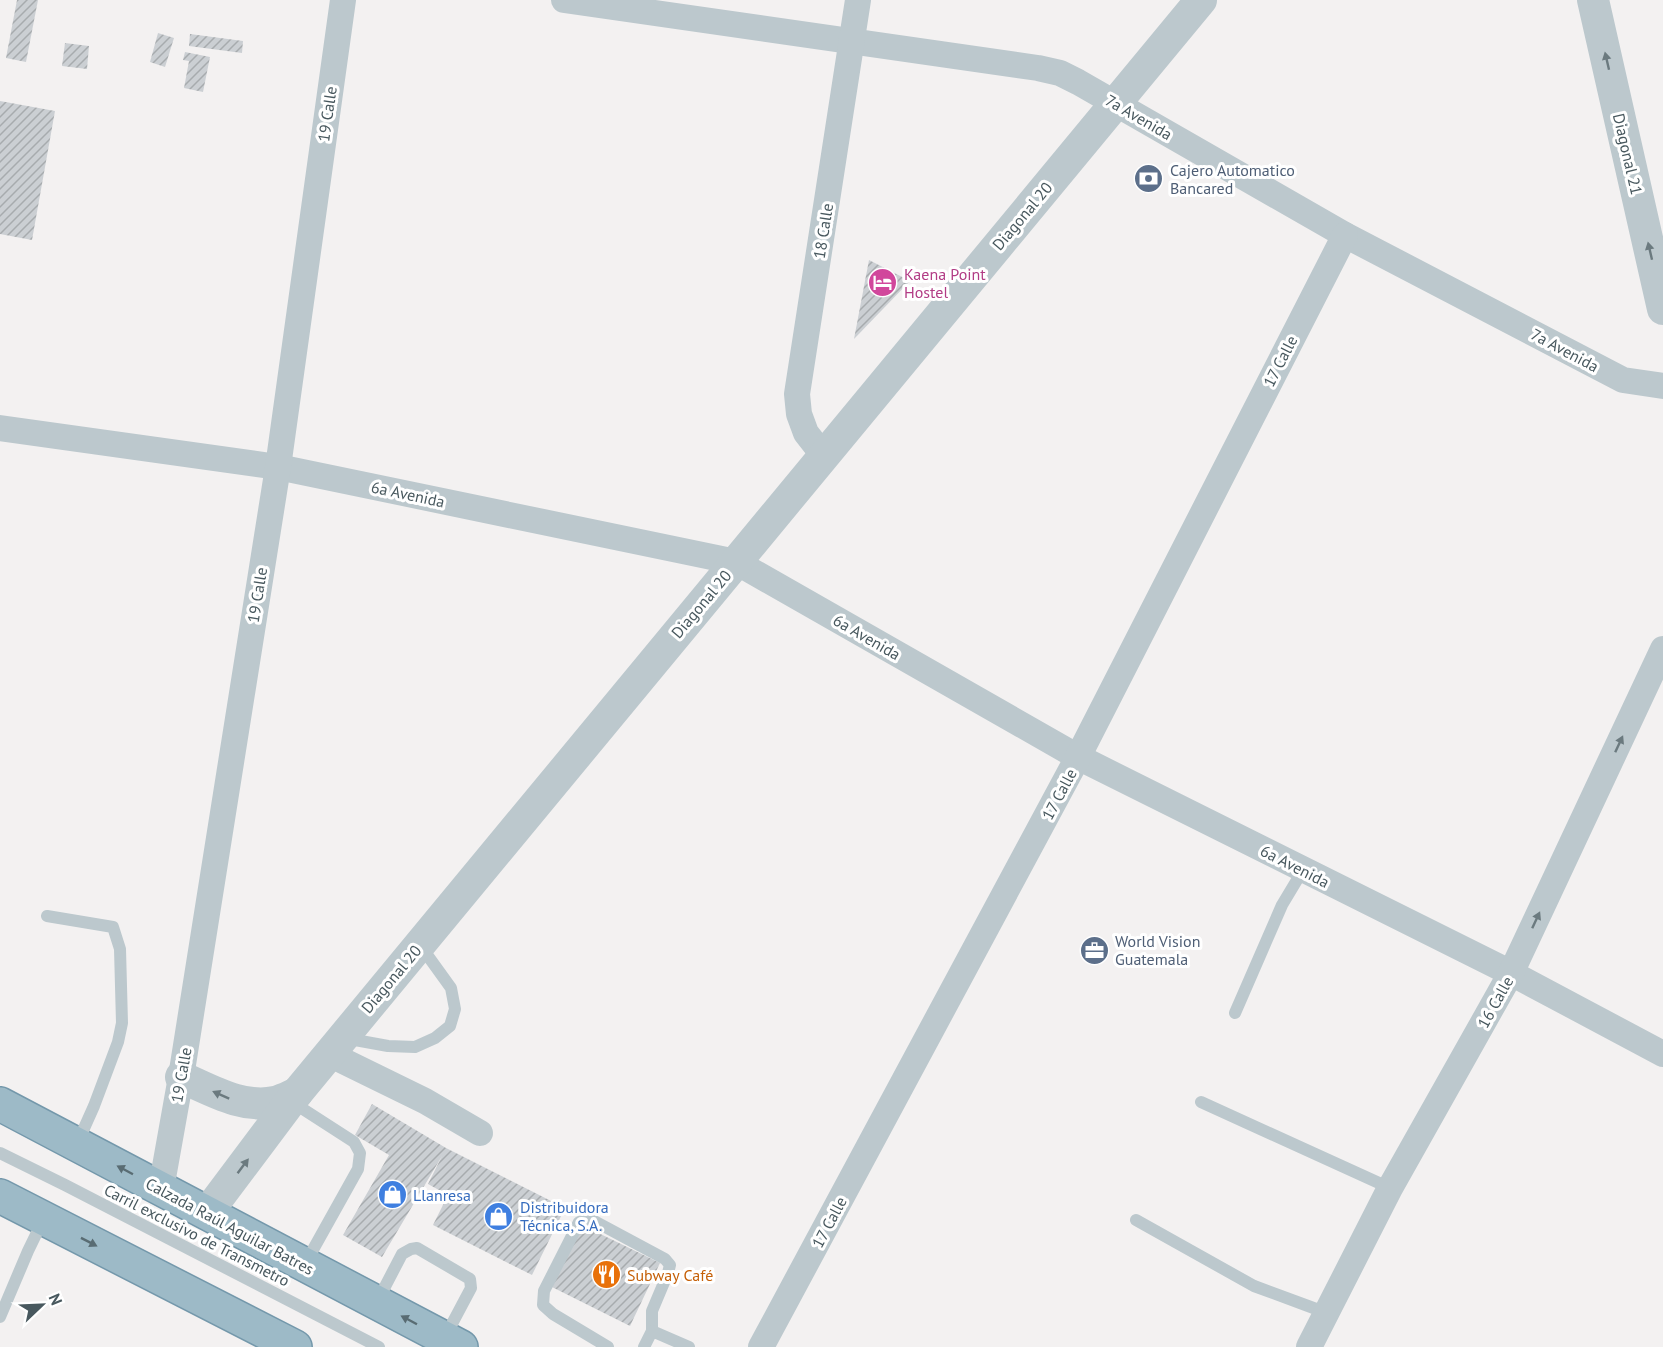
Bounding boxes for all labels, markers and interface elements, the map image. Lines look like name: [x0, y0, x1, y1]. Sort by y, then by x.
one-way arrow: [1601, 52, 1611, 71]
street label: 19 Calle: [313, 85, 341, 143]
street label: 7a Avenida: [1102, 90, 1176, 144]
street label: Diagonal 21: [1609, 111, 1647, 197]
place label: Cajero Automatico Bancared: [1170, 160, 1295, 198]
bank icon: Cajero Automatico Bancared: [1133, 163, 1165, 195]
street label: Diagonal 20: [988, 178, 1056, 254]
street label: 18 Calle: [809, 202, 837, 260]
one-way arrow: [1645, 242, 1654, 261]
place label: Kaena Point Hostel: [904, 264, 986, 302]
hotel icon: Kaena Point Hostel: [867, 267, 899, 299]
street label: 7a Avenida: [1528, 324, 1602, 376]
street label: 17 Calle: [1259, 332, 1301, 390]
street label: 6a Avenida: [370, 476, 446, 512]
street label: 19 Calle: [243, 566, 271, 624]
street label: Diagonal 20: [667, 566, 735, 642]
street label: 6a Avenida: [830, 610, 904, 664]
one-way arrow: [1614, 735, 1623, 752]
street label: 17 Calle: [1037, 765, 1081, 823]
street label: 6a Avenida: [1257, 840, 1333, 892]
one-way arrow: [1531, 911, 1541, 929]
place label: World Vision Guatemala: [1115, 931, 1200, 969]
office icon: World Vision Guatemala: [1078, 934, 1110, 966]
street label: Diagonal 20: [357, 941, 425, 1017]
street label: 16 Calle: [1473, 973, 1517, 1031]
street label: 19 Calle: [166, 1046, 196, 1104]
one-way arrow: [212, 1090, 229, 1099]
one-way arrow: [236, 1159, 248, 1174]
one-way arrow: [116, 1165, 133, 1175]
street label: Calzada Raúl Aguilar Batres: [142, 1173, 318, 1279]
street label: Carril exclusivo de Transmetro: [101, 1179, 293, 1291]
shop icon: Llanresa: [376, 1179, 408, 1211]
place label: Llanresa: [413, 1185, 471, 1205]
street label: 17 Calle: [807, 1193, 851, 1251]
place label: Distribuidora Técnica, S.A.: [520, 1197, 609, 1235]
shop icon: Distribuidora Técnica, S.A.: [483, 1200, 515, 1232]
one-way arrow: [81, 1237, 98, 1247]
restaurant icon: Subway Café: [590, 1259, 622, 1291]
place label: Subway Café: [627, 1265, 713, 1285]
north arrow: [12, 1275, 72, 1335]
text: N: [45, 1290, 67, 1308]
one-way arrow: [400, 1315, 417, 1325]

